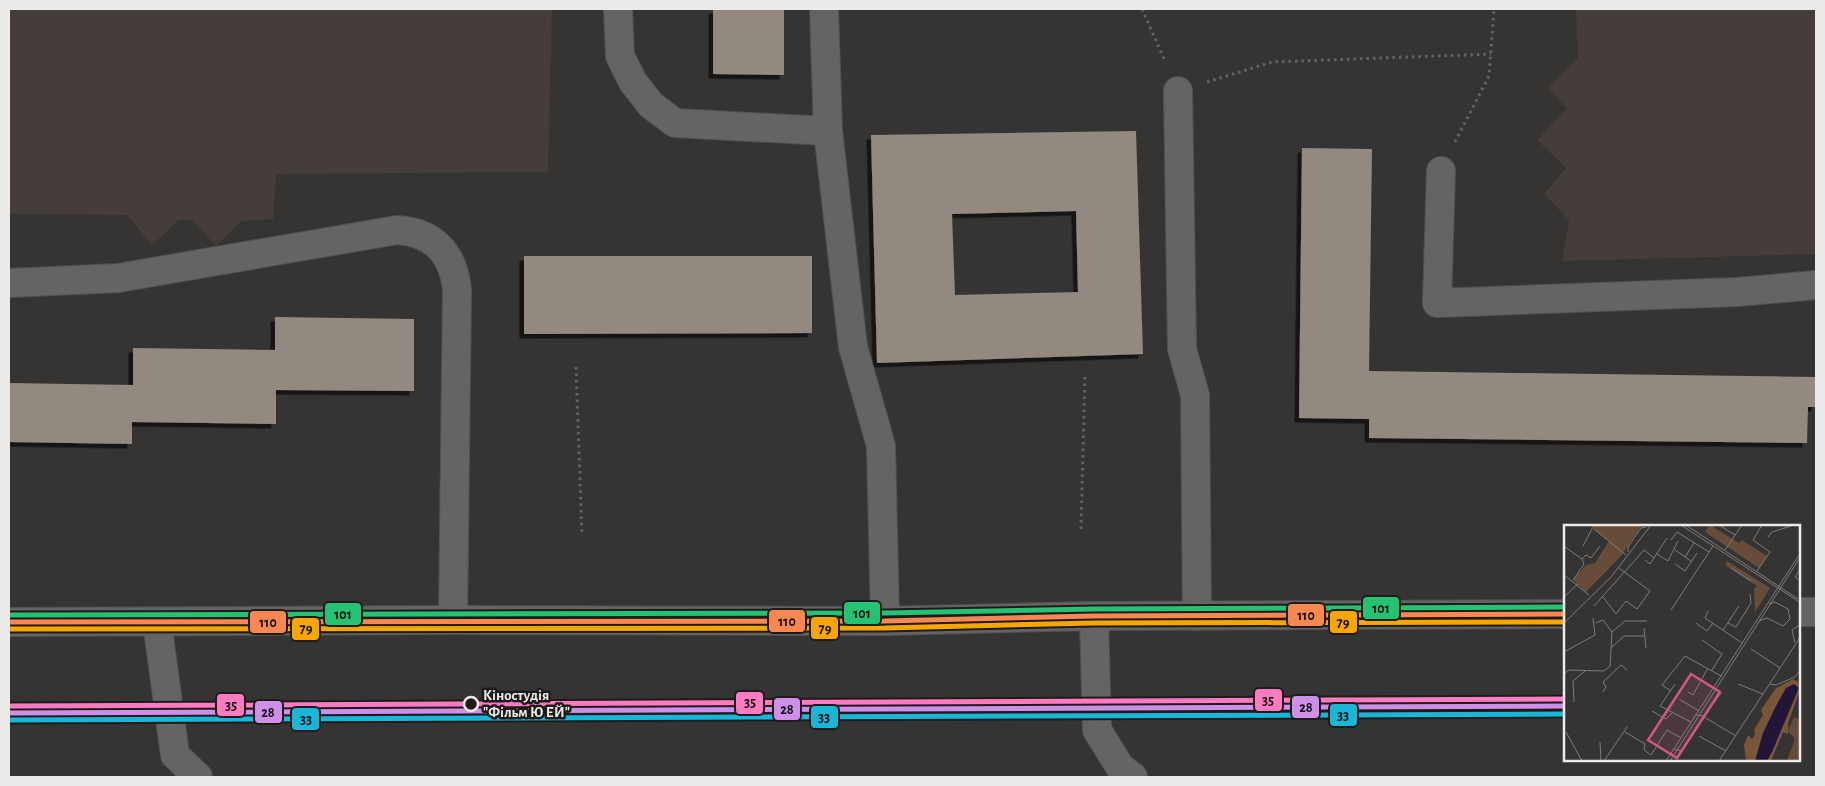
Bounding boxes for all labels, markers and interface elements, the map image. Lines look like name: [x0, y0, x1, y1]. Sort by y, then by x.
inset map: [1564, 525, 1800, 761]
line badge: 101: [1362, 596, 1400, 620]
line badge: 101: [843, 601, 881, 625]
line badge: 101: [324, 602, 362, 626]
text: 101: [1372, 602, 1390, 616]
line badge: 110: [1287, 603, 1325, 627]
text: 101: [853, 607, 871, 621]
text: 101: [334, 608, 352, 622]
line badge: 110: [768, 609, 806, 633]
text: 110: [1297, 609, 1315, 623]
line badge: 110: [249, 610, 287, 634]
line badge: 79: [1329, 610, 1358, 634]
text: 110: [778, 615, 796, 629]
text: 110: [259, 616, 277, 630]
line badge: 79: [810, 616, 839, 640]
text: 79: [1337, 616, 1350, 630]
line badge: 79: [291, 617, 320, 641]
text: 79: [300, 622, 313, 636]
text: 79: [819, 622, 832, 636]
place label: Кіностудія "Фільм Ю ЕЙ": [483, 688, 570, 720]
line badge: 35: [1254, 688, 1283, 712]
line badge: 35: [735, 691, 764, 715]
line badge: 35: [216, 693, 245, 717]
text: 35: [1262, 694, 1274, 708]
line badge: 28: [1291, 695, 1320, 719]
marker: Кіностудія "Фільм Ю ЕЙ": [463, 696, 479, 712]
text: 35: [744, 696, 756, 710]
line badge: 28: [773, 697, 801, 721]
text: 35: [225, 699, 237, 713]
line badge: 28: [254, 700, 283, 724]
text: 28: [1299, 701, 1313, 715]
text: 28: [780, 703, 794, 717]
line badge: 33: [1329, 703, 1358, 727]
line badge: 33: [810, 705, 839, 729]
text: 28: [261, 706, 275, 720]
line badge: 33: [291, 707, 320, 731]
text: 33: [1337, 709, 1349, 723]
text: 33: [818, 711, 830, 725]
text: 33: [300, 713, 312, 727]

